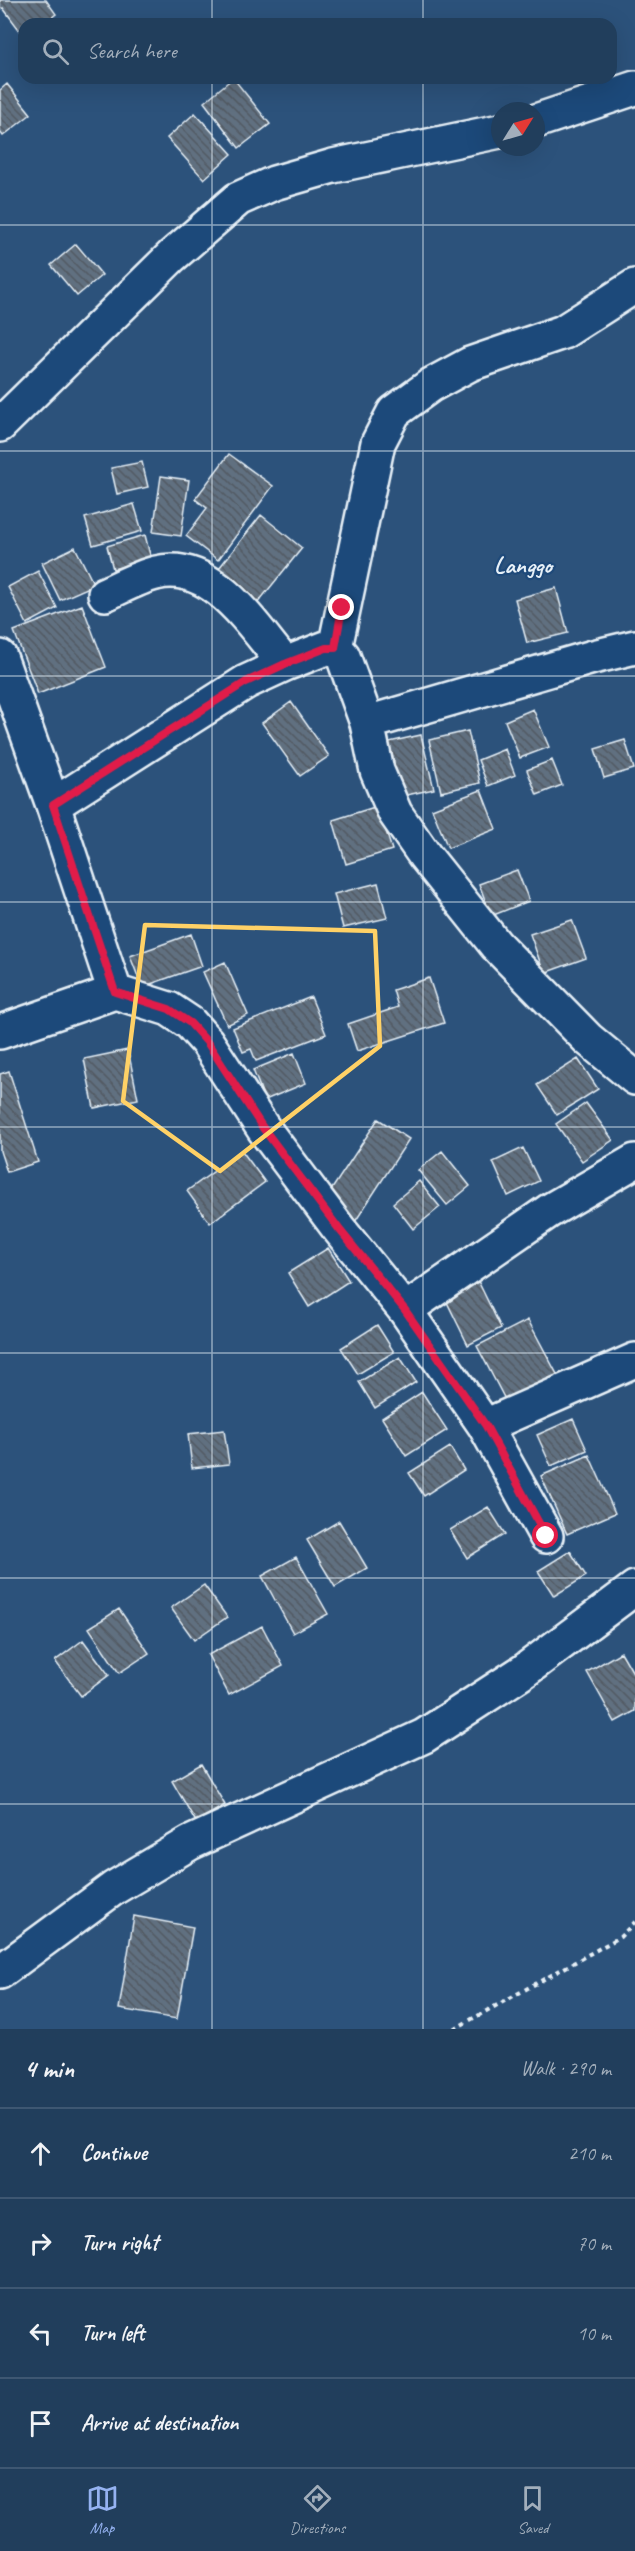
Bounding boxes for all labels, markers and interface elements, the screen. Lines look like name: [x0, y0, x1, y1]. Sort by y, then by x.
search box: [18, 18, 617, 84]
icon: search: [39, 35, 72, 68]
text: Search here: [87, 37, 177, 65]
north arrow: [491, 102, 545, 156]
district label: Langgo: [494, 550, 554, 580]
route end: [328, 594, 354, 620]
route start: [532, 1522, 558, 1548]
text: 4 min: [24, 2052, 74, 2085]
text: Walk · 290 m: [521, 2056, 611, 2081]
icon: ahead: [24, 2137, 57, 2170]
text: Continue: [81, 2139, 147, 2167]
text: 210 m: [568, 2141, 611, 2166]
icon: right: [24, 2227, 57, 2260]
text: Turn right: [81, 2229, 158, 2257]
text: 70 m: [577, 2231, 611, 2256]
icon: left: [24, 2317, 57, 2350]
text: Turn left: [81, 2319, 145, 2347]
text: 10 m: [577, 2321, 611, 2346]
icon: arrive: [24, 2407, 57, 2440]
text: Arrive at destination: [81, 2409, 238, 2437]
tab: Map: [86, 2482, 119, 2538]
tab: Directions: [290, 2482, 345, 2538]
tab: Saved: [516, 2482, 549, 2538]

